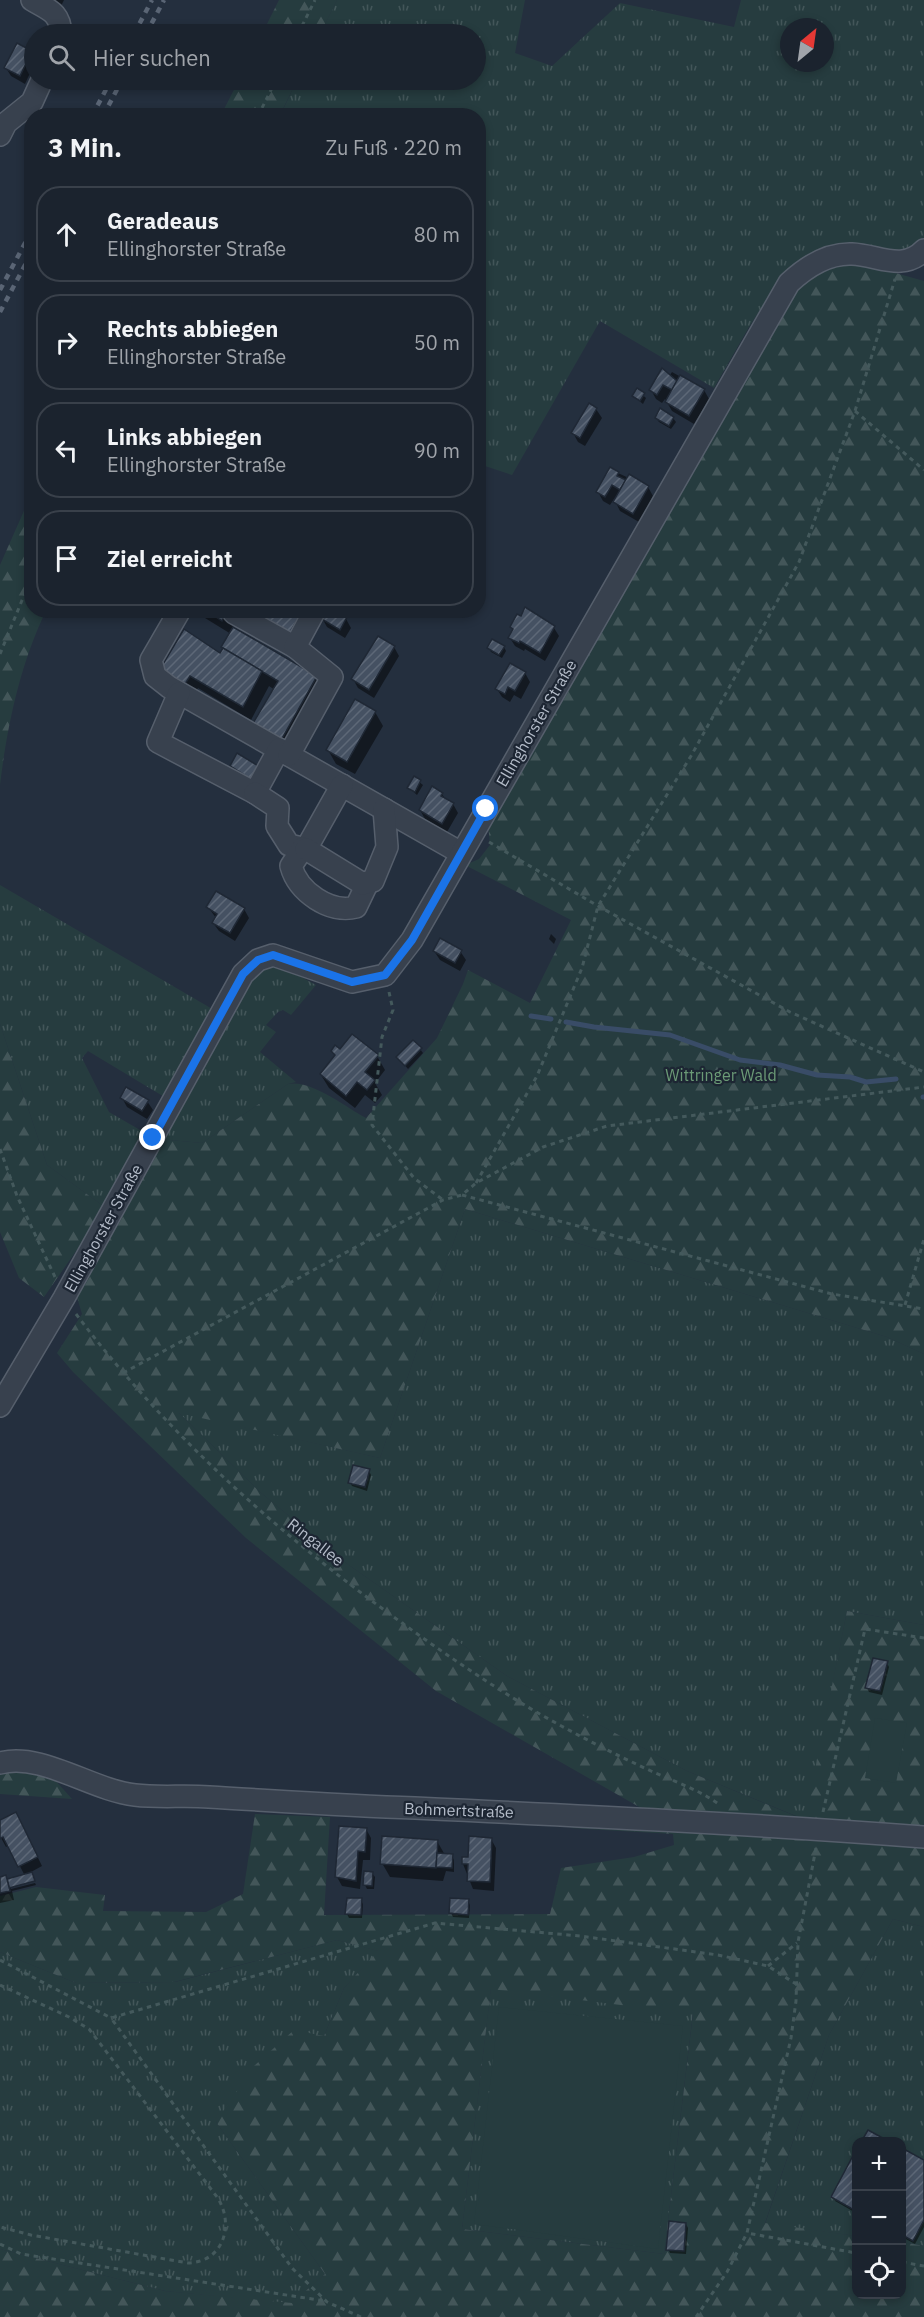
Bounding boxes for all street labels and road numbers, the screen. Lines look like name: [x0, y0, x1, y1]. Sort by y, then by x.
street label: Ellinghorster Straße: [491, 656, 581, 790]
street label: Ellinghorster Straße: [59, 1160, 147, 1296]
street label: Ringallee: [284, 1514, 349, 1570]
street label: Bohmertstraße: [404, 1798, 514, 1822]

